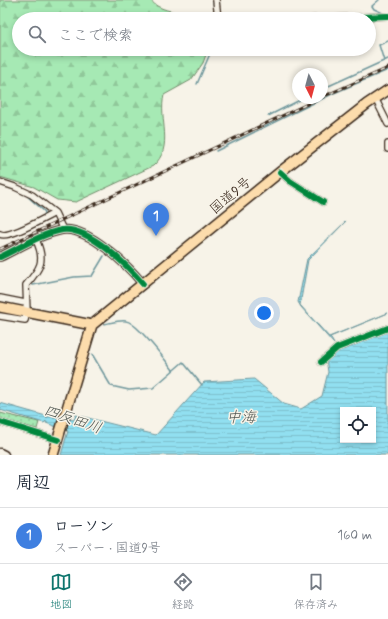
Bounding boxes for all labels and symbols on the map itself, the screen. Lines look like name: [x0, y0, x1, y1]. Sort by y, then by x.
north arrow: [292, 68, 328, 104]
street label: 国道9号: [206, 173, 255, 218]
pin: 1: [143, 203, 169, 236]
your location: [254, 303, 274, 323]
water label: 四反田川: [41, 401, 104, 439]
water label: 中海: [226, 408, 257, 428]

